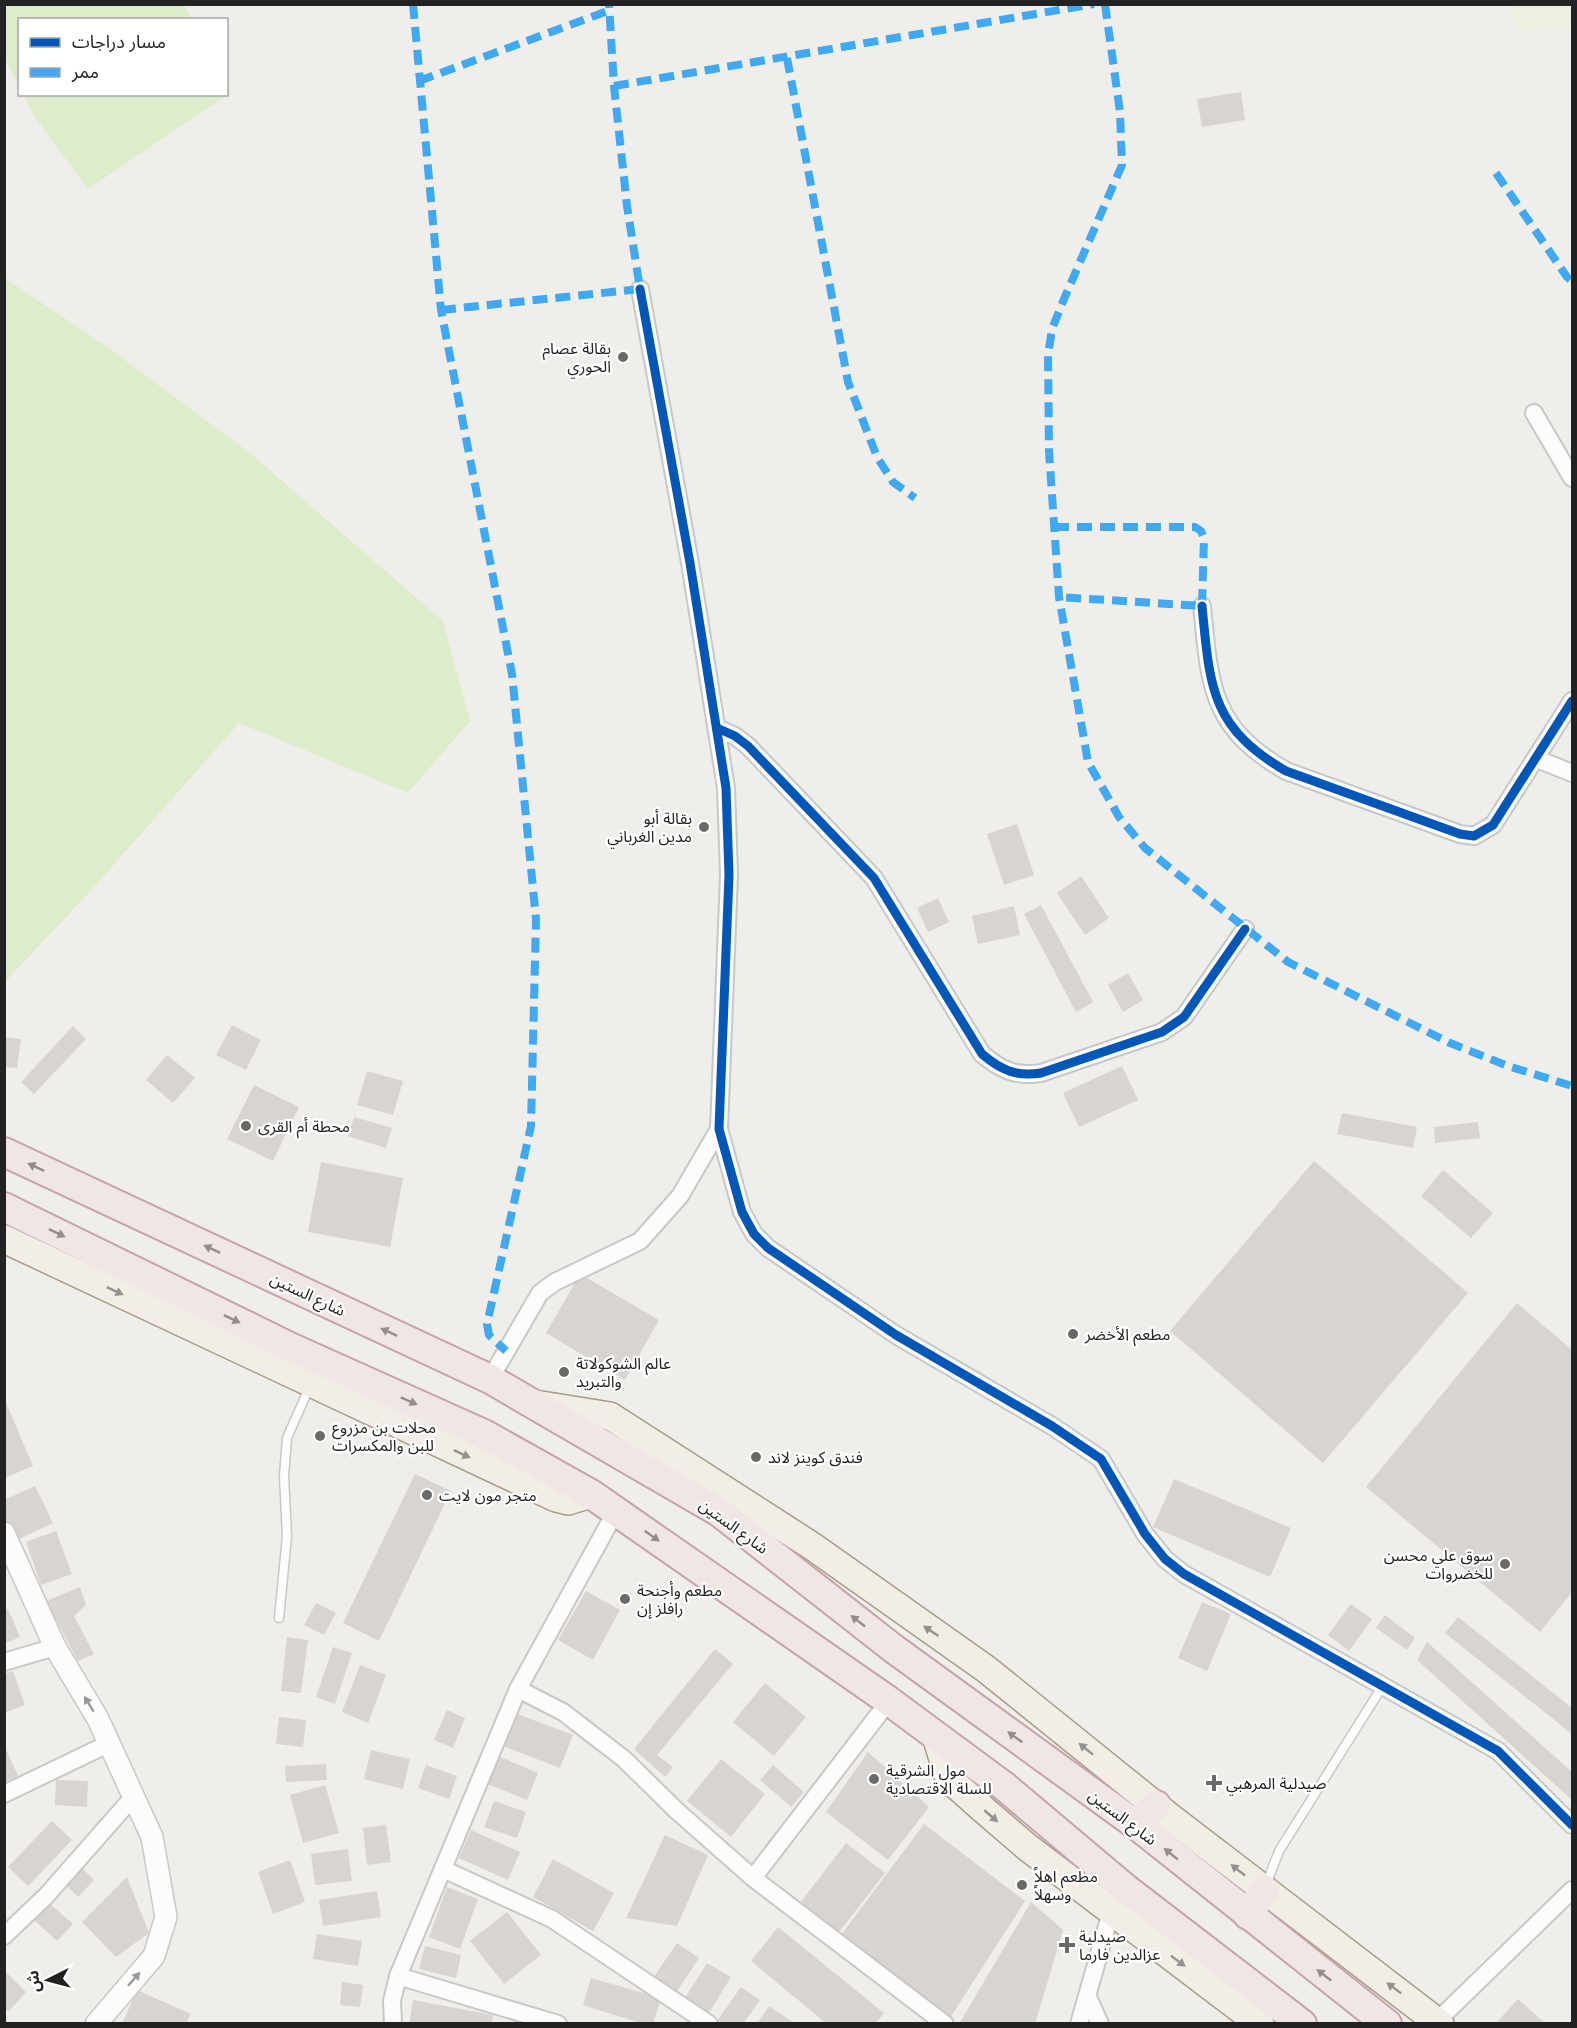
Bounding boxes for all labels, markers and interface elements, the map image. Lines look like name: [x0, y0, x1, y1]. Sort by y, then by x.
legend: [18, 18, 228, 96]
text: مسار دراجات: [72, 30, 166, 53]
text: ممر: [71, 60, 99, 83]
place label: بقالة عصام الحوري: [542, 338, 611, 379]
marker: بقالة عصام الحوري: [616, 350, 630, 364]
place label: بقالة أبو مدين الغرباني: [607, 808, 692, 849]
marker: بقالة أبو مدين الغرباني: [697, 820, 711, 834]
place label: محطة أم القرى: [258, 1116, 350, 1139]
marker: محطة أم القرى: [239, 1119, 253, 1133]
one-way arrow: [27, 1162, 44, 1171]
one-way arrow: [49, 1228, 66, 1238]
one-way arrow: [204, 1245, 221, 1254]
street label: شارع الستين: [266, 1268, 349, 1323]
one-way arrow: [106, 1286, 123, 1295]
one-way arrow: [224, 1314, 241, 1324]
place label: مطعم الأخضر: [1084, 1324, 1170, 1347]
one-way arrow: [380, 1327, 397, 1336]
marker: مطعم الأخضر: [1066, 1327, 1080, 1341]
place label: عالم الشوكولاتة والتبريد: [576, 1353, 671, 1391]
marker: عالم الشوكولاتة والتبريد: [557, 1365, 571, 1379]
one-way arrow: [400, 1397, 418, 1406]
place label: محلات بن مزروع للبن والمكسرات: [332, 1417, 436, 1455]
marker: محلات بن مزروع للبن والمكسرات: [313, 1429, 327, 1443]
place label: فندق كوينز لاند: [768, 1447, 863, 1467]
one-way arrow: [454, 1450, 471, 1459]
marker: فندق كوينز لاند: [749, 1450, 763, 1464]
place label: متجر مون لايت: [439, 1485, 537, 1505]
marker: متجر مون لايت: [420, 1488, 434, 1502]
street label: شارع الستين: [694, 1494, 772, 1560]
one-way arrow: [644, 1530, 660, 1542]
place label: سوق علي محسن للخضروات: [1384, 1545, 1493, 1583]
marker: سوق علي محسن للخضروات: [1498, 1557, 1512, 1571]
place label: مطعم وأجنحة رافلز إن: [637, 1580, 722, 1619]
marker: مطعم وأجنحة رافلز إن: [618, 1592, 632, 1606]
one-way arrow: [851, 1615, 866, 1627]
one-way arrow: [923, 1625, 939, 1637]
one-way arrow: [84, 1696, 95, 1712]
one-way arrow: [1008, 1731, 1024, 1743]
one-way arrow: [1078, 1744, 1093, 1756]
place label: مول الشرقية للسلة الاقتصادية: [886, 1760, 992, 1798]
marker: مول الشرقية للسلة الاقتصادية: [867, 1772, 881, 1786]
place label: صيدلية المرهبي: [1226, 1773, 1326, 1796]
marker: صيدلية المرهبي: [1207, 1776, 1221, 1790]
street label: شارع الستين: [1083, 1785, 1161, 1852]
one-way arrow: [983, 1809, 998, 1822]
one-way arrow: [1164, 1848, 1179, 1860]
one-way arrow: [1231, 1865, 1246, 1877]
place label: مطعم اهلاً وسهلاً: [1033, 1866, 1098, 1904]
marker: مطعم اهلاً وسهلاً: [1015, 1878, 1029, 1892]
place label: صيدلية عزالدين فارما: [1079, 1926, 1160, 1964]
marker: صيدلية عزالدين فارما: [1060, 1938, 1074, 1952]
north arrow: [18, 1950, 78, 2010]
one-way arrow: [1170, 1955, 1185, 1967]
one-way arrow: [1317, 1969, 1332, 1981]
text: ش: [22, 1970, 44, 1994]
one-way arrow: [127, 1972, 140, 1987]
one-way arrow: [1386, 1983, 1401, 1995]

